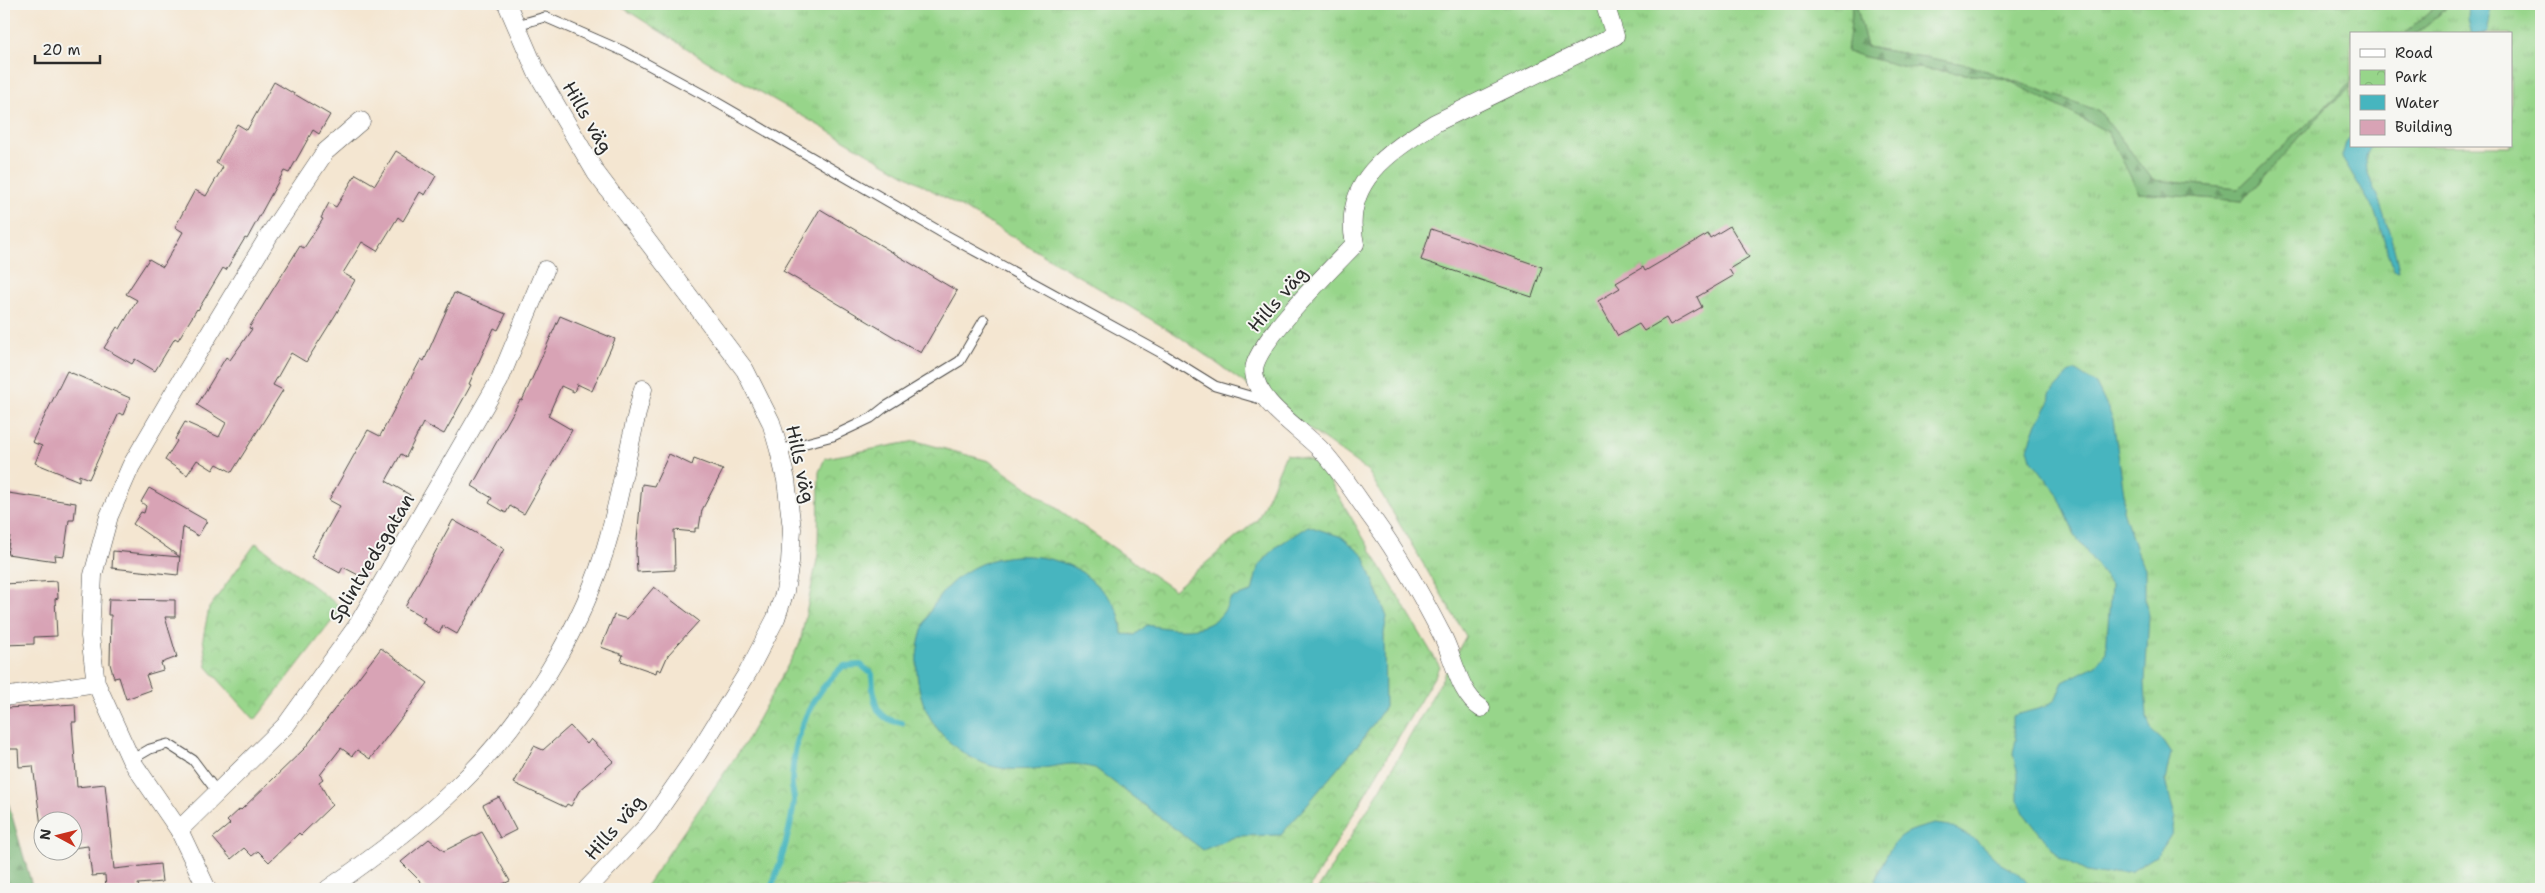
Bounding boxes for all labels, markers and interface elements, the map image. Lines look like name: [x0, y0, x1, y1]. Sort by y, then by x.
scale bar: [35, 32, 100, 64]
legend: [2350, 32, 2512, 148]
text: 20 m: [42, 40, 81, 60]
text: Road: [2395, 43, 2433, 63]
text: Park: [2395, 67, 2427, 87]
street label: Hills väg: [557, 77, 618, 158]
text: Water: [2395, 93, 2439, 113]
text: Building: [2395, 117, 2452, 137]
street label: Hills väg: [1242, 261, 1313, 337]
street label: Hills väg: [780, 423, 821, 506]
street label: Splintvedsgatan: [323, 489, 420, 628]
street label: Hills väg: [579, 789, 650, 865]
north arrow: [32, 810, 82, 860]
text: N: [35, 828, 55, 841]

